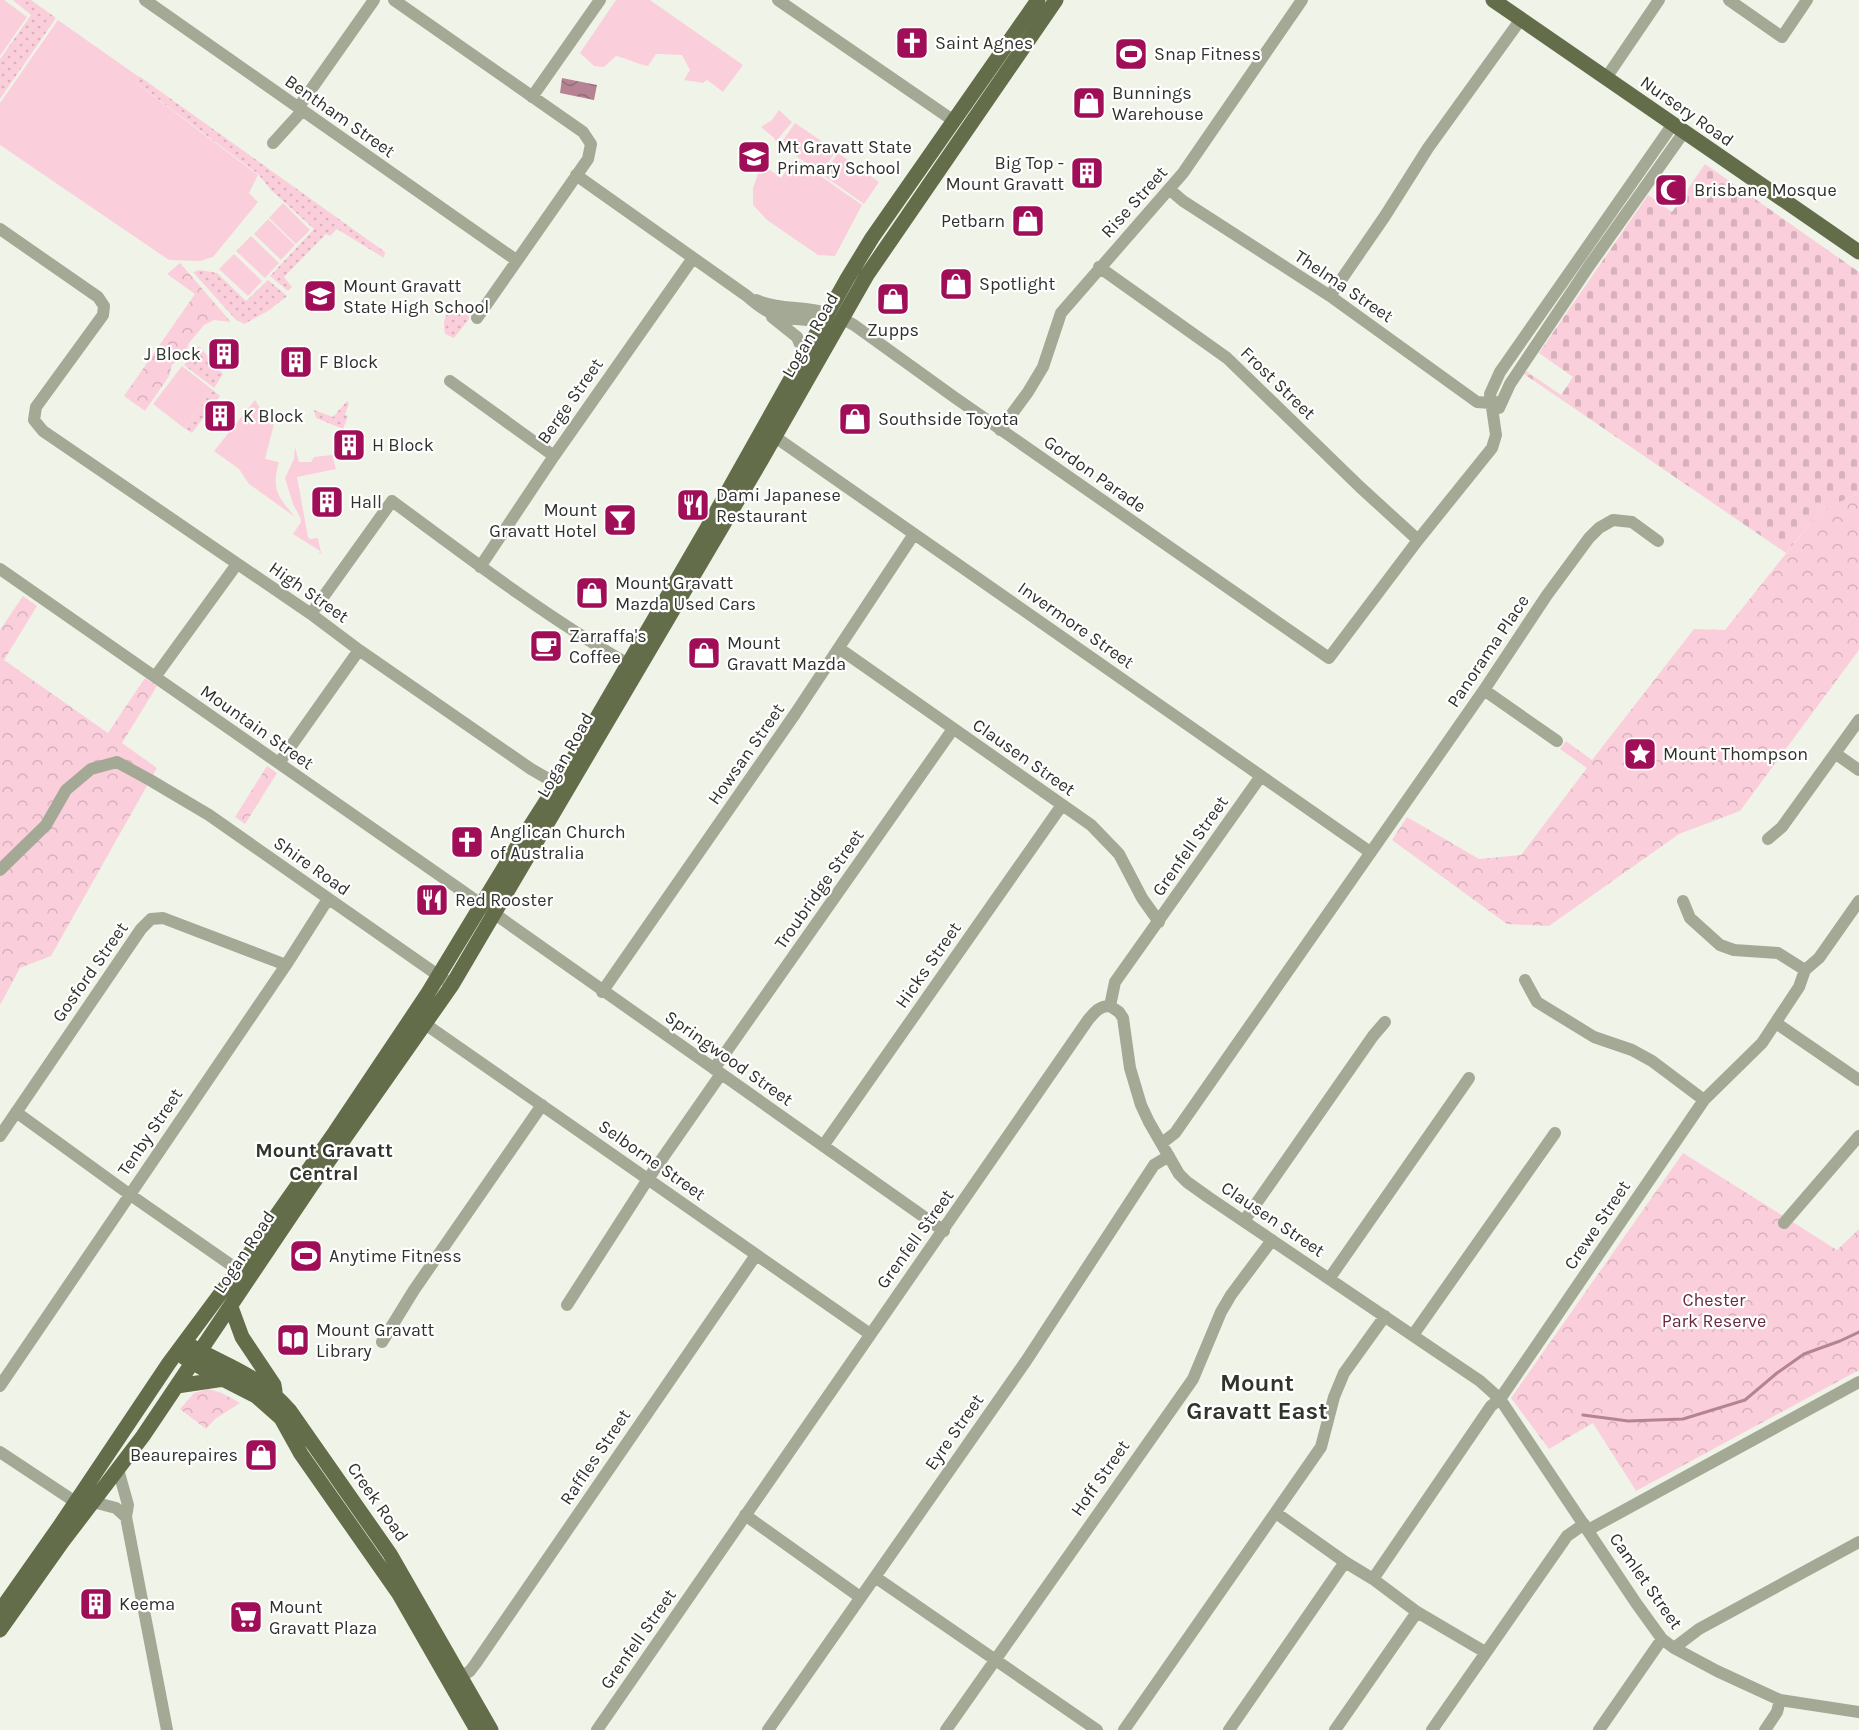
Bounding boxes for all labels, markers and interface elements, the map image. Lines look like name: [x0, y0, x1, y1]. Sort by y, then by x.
church icon: Saint Agnes: [894, 25, 930, 61]
place label: Saint Agnes: [935, 32, 1033, 54]
sports icon: Snap Fitness: [1113, 36, 1149, 72]
place label: Snap Fitness: [1154, 43, 1261, 65]
street label: Bentham Street: [281, 70, 399, 162]
street label: Nursery Road: [1636, 71, 1738, 151]
place label: Bunnings Warehouse: [1112, 82, 1203, 125]
shop icon: Bunnings Warehouse: [1071, 85, 1107, 121]
place label: Mt Gravatt State Primary School: [777, 136, 912, 179]
school or university icon: Mt Gravatt State Primary School: [736, 139, 772, 175]
place label: Big Top - Mount Gravatt: [946, 152, 1064, 195]
building icon: Big Top - Mount Gravatt: [1069, 155, 1105, 191]
street label: Rise Street: [1096, 161, 1172, 242]
mosque icon: Brisbane Mosque: [1653, 172, 1689, 208]
place label: Brisbane Mosque: [1694, 179, 1837, 201]
shop icon: Petbarn: [1010, 203, 1046, 239]
place label: Petbarn: [941, 210, 1005, 232]
street label: Thelma Street: [1290, 245, 1398, 327]
shop icon: Spotlight: [938, 266, 974, 302]
place label: Spotlight: [979, 273, 1055, 295]
place label: Mount Gravatt State High School: [343, 275, 489, 318]
school or university icon: Mount Gravatt State High School: [302, 278, 338, 314]
shop icon: Zupps: [875, 281, 911, 317]
street label: Logan Road: [777, 288, 843, 382]
place label: Zupps: [867, 319, 919, 341]
building icon: J Block: [206, 336, 242, 372]
street label: Frost Street: [1236, 342, 1320, 424]
place label: J Block: [144, 343, 201, 365]
building icon: F Block: [278, 344, 314, 380]
place label: F Block: [319, 351, 378, 373]
street label: Berge Street: [532, 354, 608, 448]
building icon: K Block: [202, 398, 238, 434]
shop icon: Southside Toyota: [837, 401, 873, 437]
place label: K Block: [243, 405, 304, 427]
place label: Southside Toyota: [878, 408, 1019, 430]
building icon: H Block: [331, 427, 367, 463]
street label: Gordon Parade: [1040, 431, 1150, 517]
place label: H Block: [372, 434, 434, 456]
building icon: Hall: [309, 484, 345, 520]
place label: Dami Japanese Restaurant: [716, 484, 841, 527]
restaurant icon: Dami Japanese Restaurant: [675, 487, 711, 523]
place label: Hall: [350, 491, 382, 513]
place label: Mount Gravatt Hotel: [489, 499, 597, 542]
bar icon: Mount Gravatt Hotel: [602, 502, 638, 538]
street label: High Street: [265, 557, 353, 628]
place label: Mount Gravatt Mazda Used Cars: [615, 572, 756, 615]
shop icon: Mount Gravatt Mazda Used Cars: [574, 575, 610, 611]
street label: Invermore Street: [1014, 577, 1139, 673]
street label: Panorama Place: [1442, 590, 1534, 712]
place label: Zarraffa's Coffee: [569, 625, 647, 668]
cafe icon: Zarraffa's Coffee: [528, 628, 564, 664]
place label: Mount Gravatt Mazda: [727, 632, 846, 675]
shop icon: Mount Gravatt Mazda: [686, 635, 722, 671]
street label: Mountain Street: [196, 680, 318, 774]
street label: Howsan Street: [703, 699, 789, 809]
street label: Logan Road: [532, 708, 598, 802]
street label: Clausen Street: [968, 714, 1080, 801]
place icon: Mount Thompson: [1622, 736, 1658, 772]
place label: Mount Thompson: [1663, 743, 1808, 765]
street label: Grenfell Street: [1147, 791, 1233, 900]
place label: Anglican Church of Australia: [490, 821, 626, 864]
church icon: Anglican Church of Australia: [449, 824, 485, 860]
street label: Troubridge Street: [769, 825, 869, 953]
street label: Shire Road: [269, 832, 355, 900]
restaurant icon: Red Rooster: [414, 882, 450, 918]
place label: Red Rooster: [455, 889, 553, 911]
street label: Gosford Street: [47, 917, 133, 1026]
street label: Hicks Street: [890, 918, 966, 1012]
street label: Springwood Street: [661, 1006, 797, 1111]
street label: Tenby Street: [113, 1084, 187, 1180]
street label: Selborne Street: [594, 1115, 710, 1205]
district label: Mount Gravatt Central: [255, 1139, 393, 1185]
street label: Clausen Street: [1217, 1176, 1329, 1262]
street label: Crewe Street: [1559, 1176, 1635, 1274]
street label: Grenfell Street: [872, 1185, 959, 1293]
street label: Logan Road: [208, 1207, 280, 1297]
sports icon: Anytime Fitness: [288, 1238, 324, 1274]
place label: Anytime Fitness: [329, 1245, 462, 1267]
park label: Chester Park Reserve: [1662, 1289, 1766, 1332]
place label: Mount Gravatt Library: [316, 1319, 435, 1362]
library icon: Mount Gravatt Library: [275, 1322, 311, 1358]
district label: Mount Gravatt East: [1186, 1369, 1328, 1425]
street label: Eyre Street: [920, 1389, 988, 1474]
street label: Raffles Street: [555, 1405, 635, 1509]
street label: Hoff Street: [1066, 1436, 1134, 1520]
shop icon: Beaurepaires: [243, 1437, 279, 1473]
place label: Beaurepaires: [130, 1444, 238, 1466]
street label: Creek Road: [343, 1458, 413, 1546]
street label: Camlet Street: [1605, 1529, 1687, 1634]
street label: Grenfell Street: [595, 1584, 681, 1693]
building icon: Keema: [78, 1586, 114, 1622]
place label: Keema: [119, 1593, 175, 1615]
place label: Mount Gravatt Plaza: [269, 1596, 377, 1639]
supermarket icon: Mount Gravatt Plaza: [228, 1599, 264, 1635]

